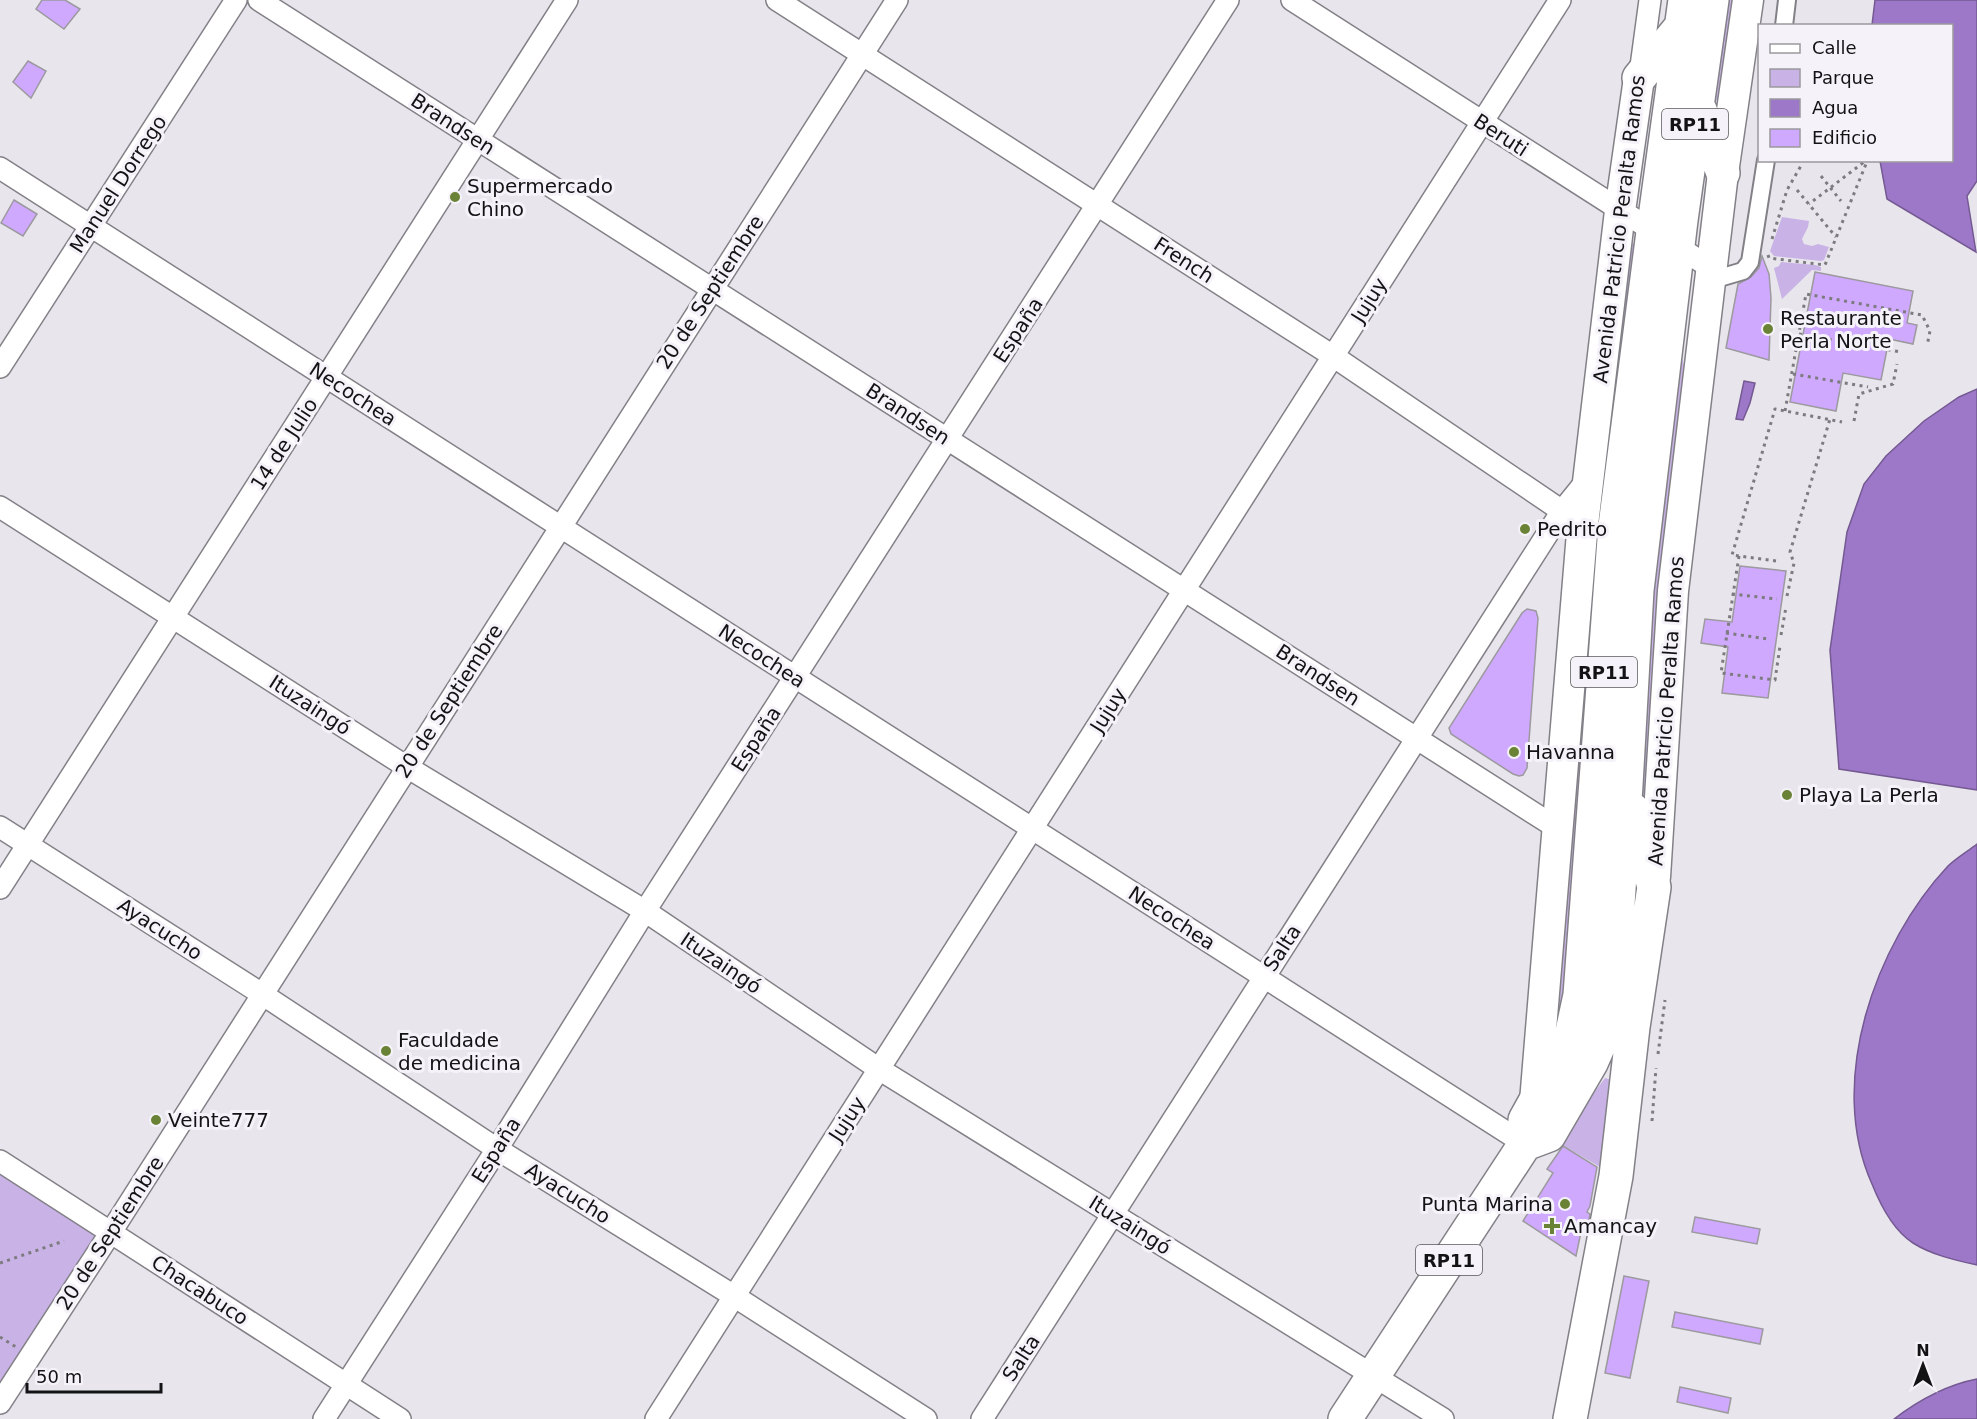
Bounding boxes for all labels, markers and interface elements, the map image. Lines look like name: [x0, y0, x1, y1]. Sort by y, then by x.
legend: [1758, 24, 1953, 162]
text: Calle: [1812, 37, 1857, 58]
text: Parque: [1812, 67, 1874, 88]
street label: Avenida Patricio Peralta Ramos: [1588, 74, 1650, 384]
street label: Brandsen: [407, 88, 499, 160]
text: Agua: [1812, 97, 1858, 118]
street label: Beruti: [1469, 109, 1533, 161]
road number: RP11: [1662, 109, 1728, 139]
street label: Manuel Dorrego: [64, 111, 172, 257]
text: Edificio: [1812, 127, 1877, 148]
place label: Supermercado Chino: [467, 174, 613, 221]
marker: Supermercado Chino: [448, 190, 462, 204]
street label: 20 de Septiembre: [651, 210, 769, 374]
street label: French: [1150, 232, 1218, 288]
street label: Jujuy: [1345, 273, 1392, 329]
street label: España: [988, 293, 1048, 367]
place label: Restaurante Perla Norte: [1780, 306, 1902, 353]
marker: Restaurante Perla Norte: [1761, 322, 1775, 336]
street label: Necochea: [305, 357, 401, 431]
street label: Brandsen: [862, 378, 954, 450]
street label: 14 de Julio: [245, 393, 323, 495]
place label: Pedrito: [1537, 517, 1607, 541]
marker: Pedrito: [1518, 522, 1532, 536]
street label: Avenida Patricio Peralta Ramos: [1643, 555, 1689, 867]
street label: 20 de Septiembre: [390, 619, 508, 783]
street label: Necochea: [714, 619, 810, 693]
street label: Brandsen: [1272, 639, 1364, 711]
road number: RP11: [1571, 657, 1637, 687]
street label: Ituzaingó: [265, 670, 355, 740]
street label: Jujuy: [1084, 683, 1131, 739]
street label: España: [726, 702, 786, 776]
place label: Havanna: [1526, 740, 1615, 764]
marker: Havanna: [1507, 745, 1521, 759]
place label: Playa La Perla: [1799, 783, 1939, 807]
marker: Playa La Perla: [1780, 788, 1794, 802]
street label: Necochea: [1124, 881, 1220, 955]
street label: Ayacucho: [113, 893, 207, 965]
street label: Salta: [1258, 920, 1306, 976]
street label: Ituzaingó: [676, 927, 766, 999]
place label: Faculdade de medicina: [398, 1028, 521, 1075]
marker: Faculdade de medicina: [379, 1044, 393, 1058]
street label: Jujuy: [823, 1092, 870, 1148]
place label: Veinte777: [168, 1108, 269, 1132]
marker: Veinte777: [149, 1113, 163, 1127]
street label: España: [466, 1113, 526, 1187]
street label: 20 de Septiembre: [51, 1151, 169, 1315]
street label: Ayacucho: [521, 1157, 615, 1229]
street label: Ituzaingó: [1084, 1190, 1176, 1260]
place label: Punta Marina: [1421, 1192, 1553, 1216]
marker: Punta Marina: [1558, 1197, 1572, 1211]
place label: Amancay: [1564, 1214, 1657, 1238]
marker: Amancay: [1545, 1219, 1559, 1233]
road number: RP11: [1416, 1245, 1482, 1275]
street label: Chacabuco: [147, 1250, 253, 1330]
street label: Salta: [997, 1330, 1045, 1386]
north arrow: [1893, 1335, 1953, 1395]
text: N: [1916, 1341, 1930, 1360]
scale bar: [27, 1356, 160, 1394]
text: 50 m: [36, 1366, 82, 1387]

